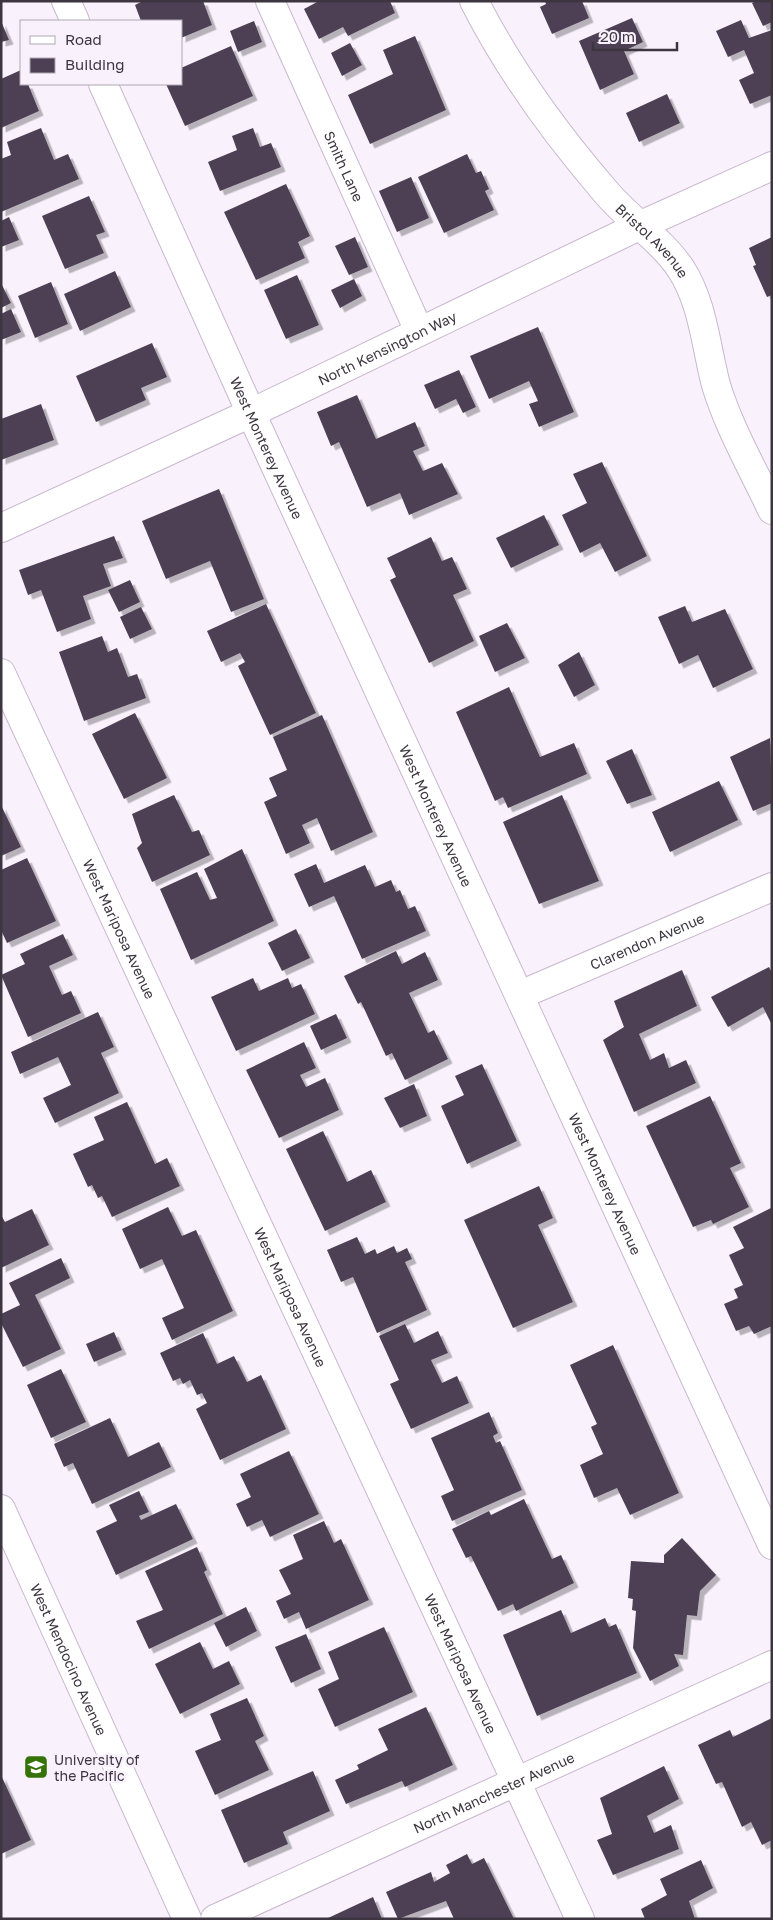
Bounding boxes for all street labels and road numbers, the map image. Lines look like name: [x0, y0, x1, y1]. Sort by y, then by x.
street label: Smith Lane: [321, 128, 368, 204]
street label: Bristol Avenue: [613, 200, 693, 280]
street label: North Kensington Way: [315, 307, 459, 388]
street label: West Monterey Avenue: [227, 374, 307, 521]
street label: West Monterey Avenue: [396, 742, 476, 889]
street label: West Mariposa Avenue: [80, 856, 160, 1001]
street label: Clarendon Avenue: [587, 909, 707, 973]
street label: West Monterey Avenue: [566, 1110, 646, 1257]
street label: West Mariposa Avenue: [251, 1224, 331, 1369]
street label: West Mendocino Avenue: [27, 1581, 111, 1738]
street label: West Mariposa Avenue: [421, 1591, 501, 1736]
street label: North Manchester Avenue: [410, 1748, 577, 1836]

